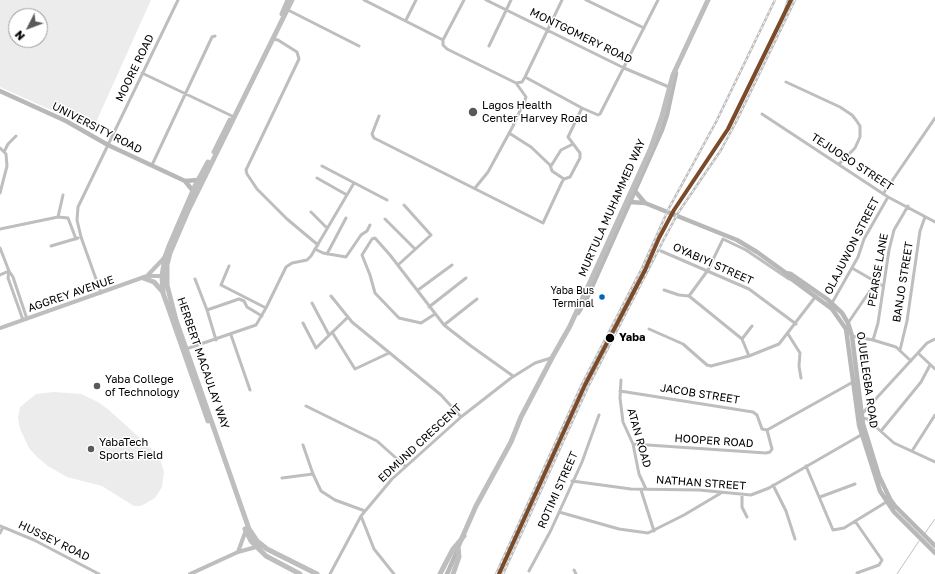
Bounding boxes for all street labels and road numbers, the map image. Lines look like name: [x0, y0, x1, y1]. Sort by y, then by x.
street label: MONTGOMERY ROAD: [528, 6, 634, 66]
street label: MOORE ROAD: [113, 32, 157, 104]
street label: UNIVERSITY ROAD: [50, 100, 144, 156]
street label: TEJUOSO STREET: [808, 131, 896, 193]
street label: MURTULA MUHAMMED WAY: [576, 137, 648, 279]
street label: OLAJUWON STREET: [822, 195, 882, 297]
street label: PEARSE LANE: [865, 232, 891, 308]
street label: OYABIYI STREET: [671, 240, 755, 288]
street label: BANJO STREET: [890, 241, 916, 323]
street label: AGGREY AVENUE: [26, 273, 116, 315]
street label: HERBERT MACAULAY WAY: [174, 295, 232, 431]
street label: OJUELEGBA ROAD: [854, 331, 880, 429]
street label: JACOB STREET: [659, 381, 741, 407]
street label: EDMUND CRESCENT: [376, 401, 464, 485]
street label: ATAN ROAD: [624, 407, 654, 469]
street label: HOOPER ROAD: [674, 432, 754, 450]
street label: ROTIMI STREET: [535, 449, 581, 531]
street label: NATHAN STREET: [656, 473, 746, 493]
street label: HUSSEY ROAD: [16, 518, 92, 564]

